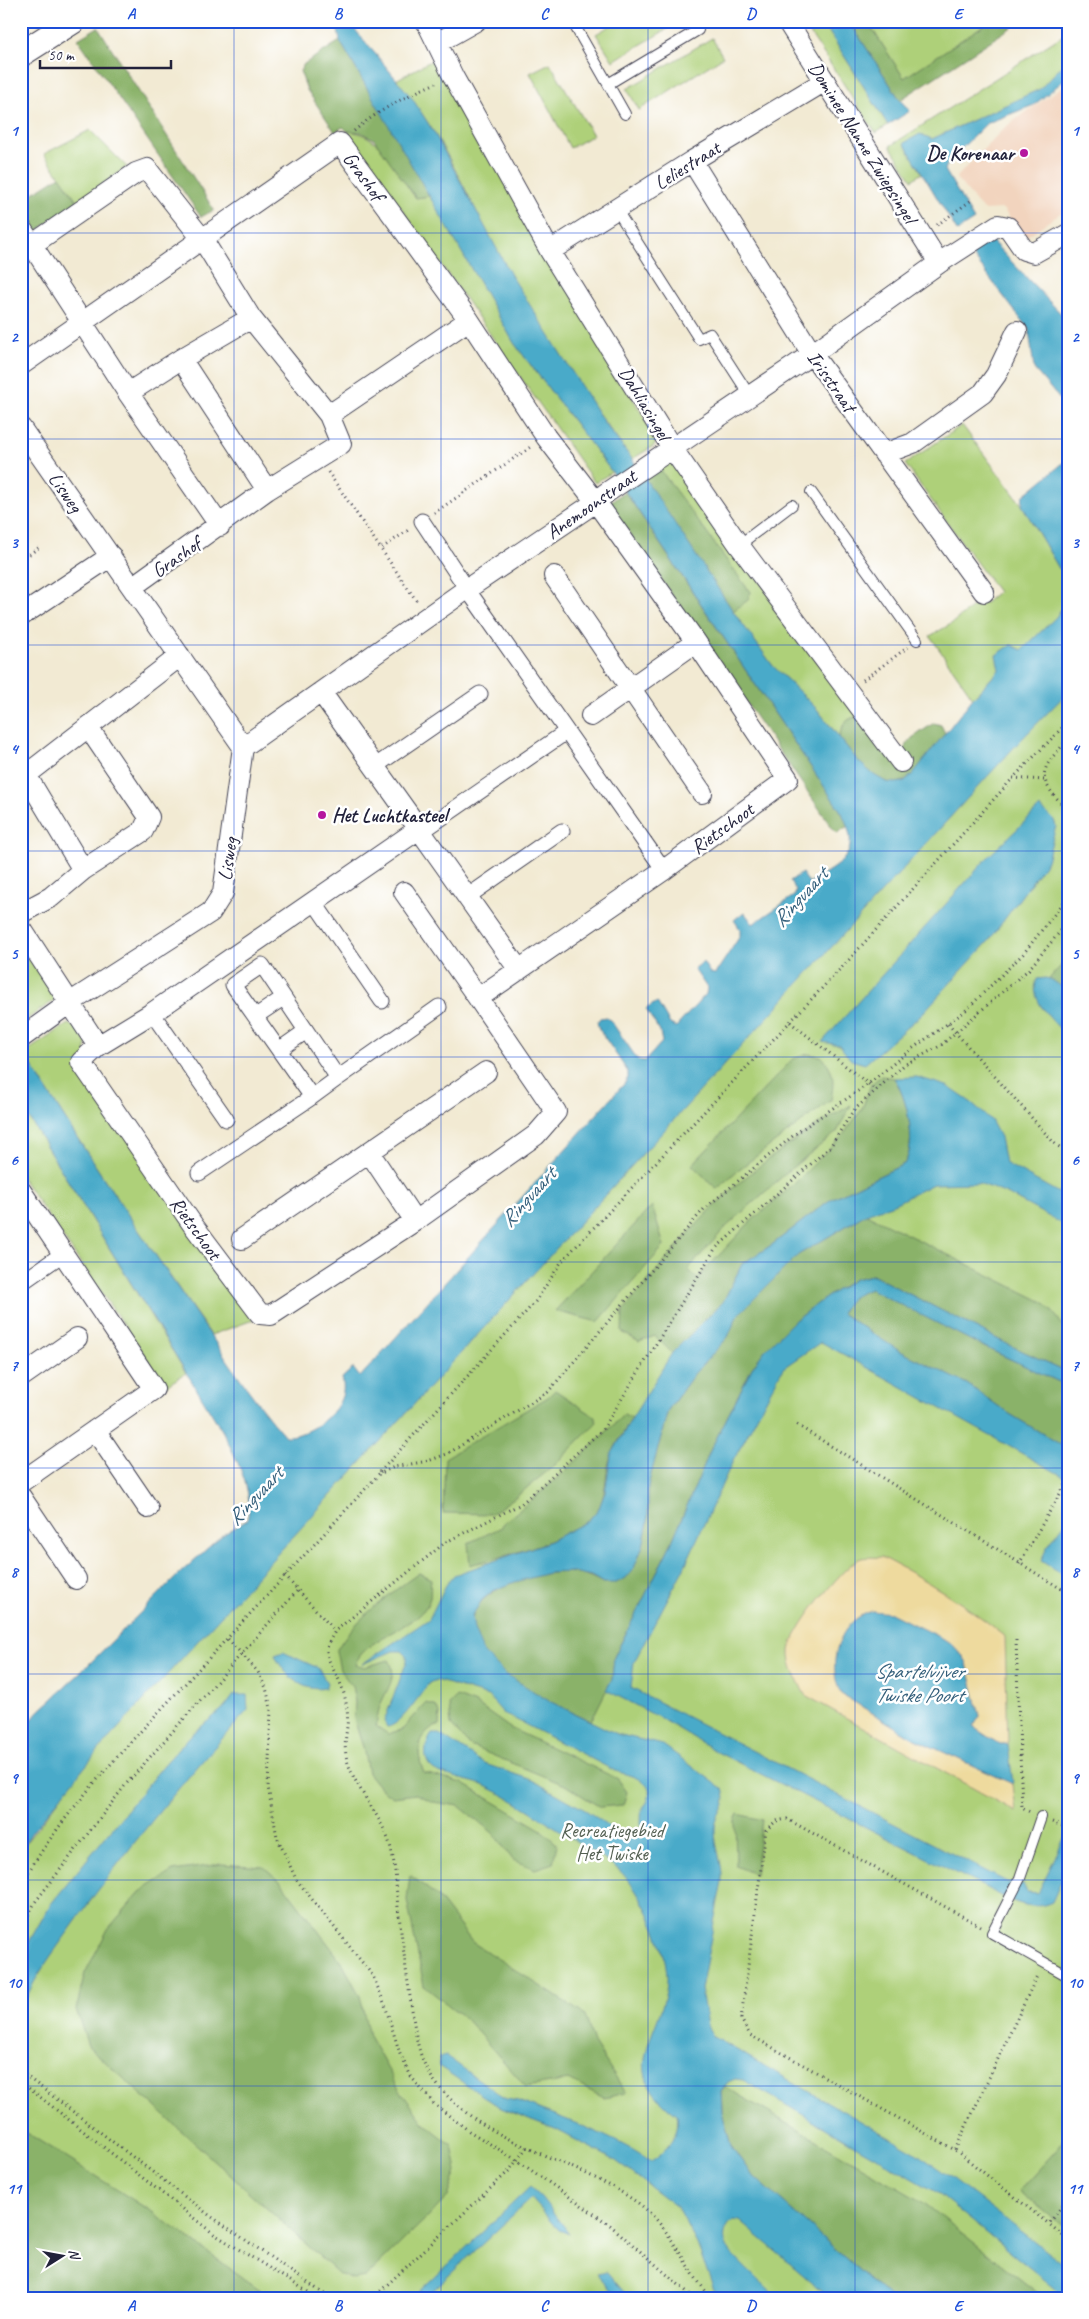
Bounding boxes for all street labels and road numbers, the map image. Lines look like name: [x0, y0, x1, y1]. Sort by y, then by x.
street label: Dominee Nanne Zwiepsingel: [803, 57, 924, 231]
street label: Leliestraat: [650, 134, 727, 195]
street label: Grashof: [338, 147, 392, 209]
street label: Irisstraat: [802, 346, 864, 420]
street label: Dahliasingel: [613, 362, 678, 448]
street label: Anemoonstraat: [541, 463, 643, 545]
street label: Lisweg: [43, 467, 89, 519]
street label: Grashof: [147, 529, 209, 583]
street label: Rietschoot: [686, 796, 761, 860]
street label: Lisweg: [212, 834, 243, 882]
street label: Rietschoot: [164, 1192, 228, 1267]

